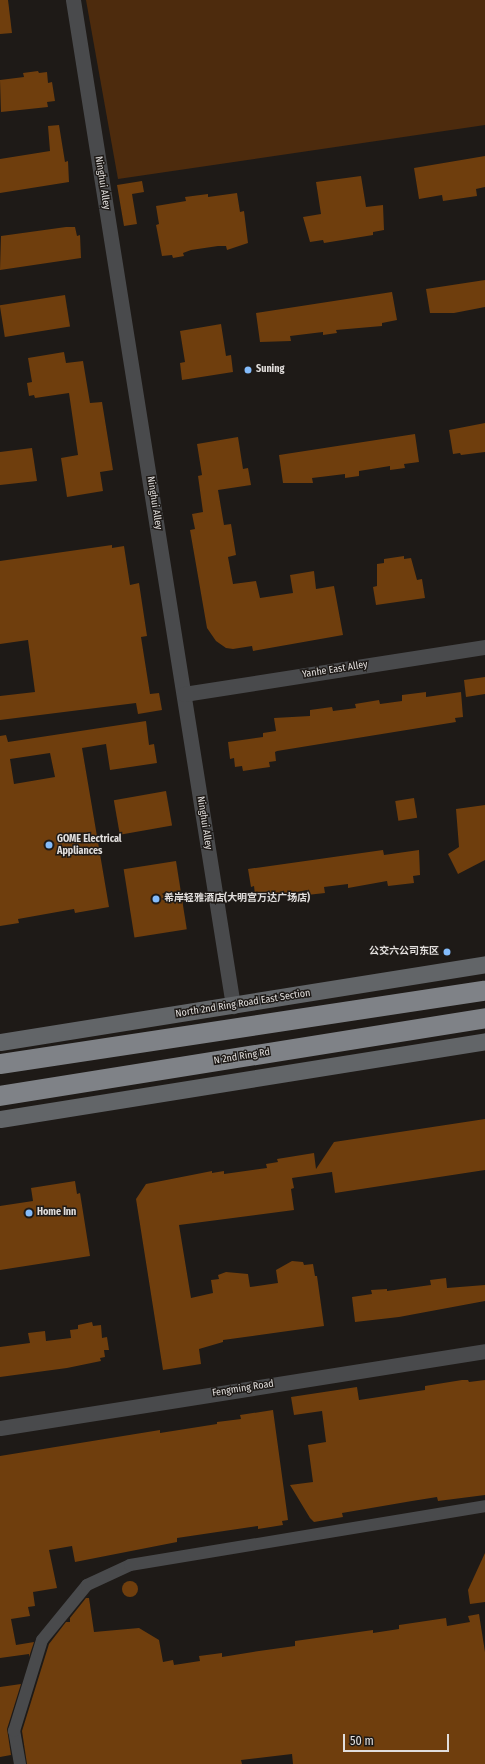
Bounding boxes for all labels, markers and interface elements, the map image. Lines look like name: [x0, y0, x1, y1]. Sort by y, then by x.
street label: Ninghui Alley: [92, 156, 112, 210]
place label: Suning: [256, 364, 284, 376]
marker: Suning: [243, 365, 253, 375]
street label: Ninghui Alley: [144, 476, 164, 530]
street label: Yanhe East Alley: [301, 659, 369, 681]
street label: Ninghui Alley: [194, 796, 214, 850]
place label: GOME Electrical Appliances: [57, 833, 122, 856]
marker: GOME Electrical Appliances: [44, 840, 54, 850]
place label: 希岸轻雅酒店(大明宫万达广场店): [164, 893, 310, 905]
marker: 希岸轻雅酒店(大明宫万达广场店): [151, 894, 161, 904]
place label: 公交六公司东区: [369, 946, 439, 958]
marker: 公交六公司东区: [442, 947, 452, 957]
street label: North 2nd Ring Road East Section: [175, 987, 311, 1021]
street label: N 2nd Ring Rd: [213, 1047, 271, 1067]
place label: Home Inn: [37, 1207, 76, 1219]
marker: Home Inn: [24, 1208, 34, 1218]
street label: Fengming Road: [211, 1378, 275, 1400]
scale bar: [345, 1726, 451, 1752]
text: 50 m: [350, 1734, 374, 1748]

